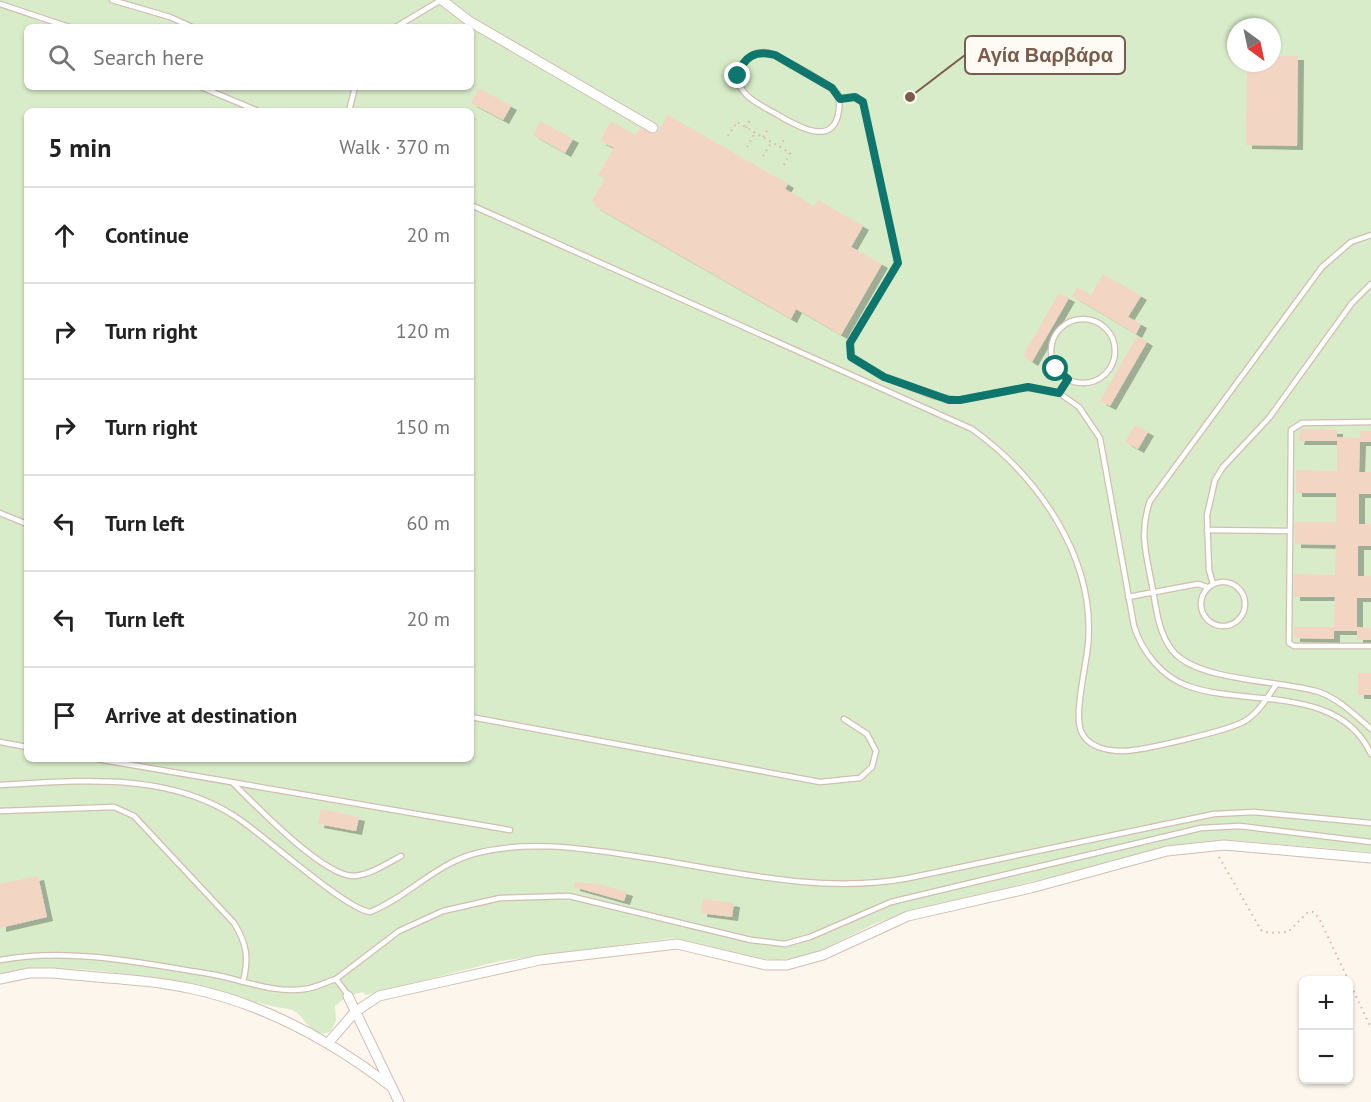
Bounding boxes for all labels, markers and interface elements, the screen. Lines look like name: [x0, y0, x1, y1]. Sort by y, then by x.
north arrow: [1227, 18, 1281, 72]
search box: [24, 24, 474, 90]
callout: Αγία Βαρβάρα: [965, 36, 1125, 74]
icon: search: [45, 41, 78, 74]
text: Αγία Βαρβάρα: [977, 42, 1114, 68]
text: Search here: [93, 43, 204, 71]
route end: [724, 62, 750, 88]
text: 5 min: [48, 131, 111, 164]
text: Walk · 370 m: [339, 134, 450, 160]
icon: ahead: [48, 219, 81, 252]
text: Continue: [105, 221, 189, 249]
text: 20 m: [407, 222, 450, 248]
icon: right: [48, 315, 81, 348]
text: Turn right: [105, 317, 197, 345]
text: 120 m: [396, 318, 450, 344]
route start: [1042, 355, 1068, 381]
icon: right: [48, 411, 81, 444]
text: Turn right: [105, 413, 197, 441]
text: 150 m: [396, 414, 450, 440]
icon: left: [48, 507, 81, 540]
text: Turn left: [105, 509, 185, 537]
text: 60 m: [407, 510, 450, 536]
icon: left: [48, 603, 81, 636]
text: Turn left: [105, 605, 185, 633]
text: 20 m: [407, 606, 450, 632]
icon: arrive: [48, 699, 81, 732]
text: Arrive at destination: [105, 701, 297, 729]
map controls: [1299, 976, 1353, 1084]
button: +: [1299, 976, 1353, 1030]
button: −: [1299, 1030, 1353, 1084]

